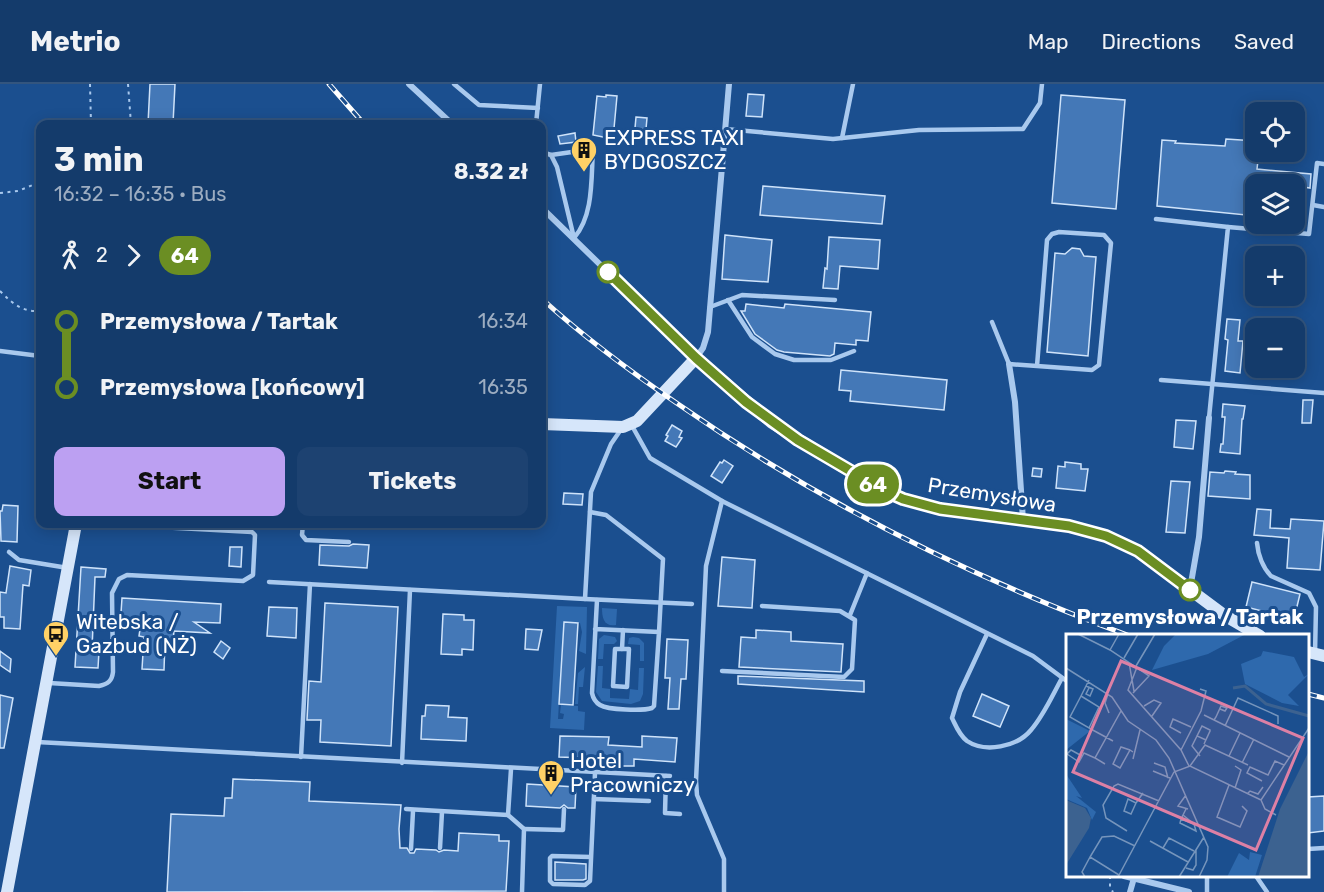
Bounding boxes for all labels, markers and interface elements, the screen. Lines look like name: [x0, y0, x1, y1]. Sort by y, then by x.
text: Metrio: [30, 25, 121, 58]
text: Map: [1028, 29, 1069, 54]
text: Directions: [1102, 29, 1201, 54]
text: Saved: [1234, 29, 1294, 54]
map controls: [1245, 102, 1305, 378]
button: locate: [1245, 102, 1305, 162]
place label: EXPRESS TAXI BYDGOSZCZ: [604, 125, 744, 174]
building icon: EXPRESS TAXI BYDGOSZCZ: [569, 135, 599, 173]
text: 3 min: [54, 140, 144, 179]
text: 8.32 zł: [454, 158, 528, 185]
button: layers: [1245, 174, 1305, 234]
text: 16:32 – 16:35 · Bus: [54, 182, 226, 206]
icon: walk: [54, 239, 87, 272]
icon: forward: [117, 239, 150, 272]
text: 2: [96, 243, 108, 267]
text: 64: [171, 243, 199, 268]
button: +: [1245, 246, 1305, 306]
unlabelled marker: [597, 261, 619, 283]
text: Przemysłowa / Tartak: [100, 308, 338, 335]
text: 16:34: [478, 309, 528, 333]
button: −: [1245, 318, 1305, 378]
text: Przemysłowa [końcowy]: [100, 374, 365, 401]
text: 16:35: [478, 375, 528, 399]
button: Start: [54, 447, 285, 516]
button: Tickets: [297, 447, 528, 516]
line badge: 64: [846, 464, 900, 504]
text: 64: [859, 472, 887, 497]
street label: Przemysłowa: [926, 472, 1058, 517]
marker: Przemysłowa / Tartak: [1179, 579, 1201, 601]
place label: Przemysłowa / Tartak: [1076, 604, 1304, 629]
place label: Witebska / Gazbud (NŻ): [76, 609, 197, 658]
bus stop icon: Witebska / Gazbud (NŻ): [41, 619, 71, 657]
inset map: [1066, 634, 1309, 877]
place label: Hotel Pracowniczy: [570, 748, 695, 797]
building icon: Hotel Pracowniczy: [536, 758, 566, 796]

